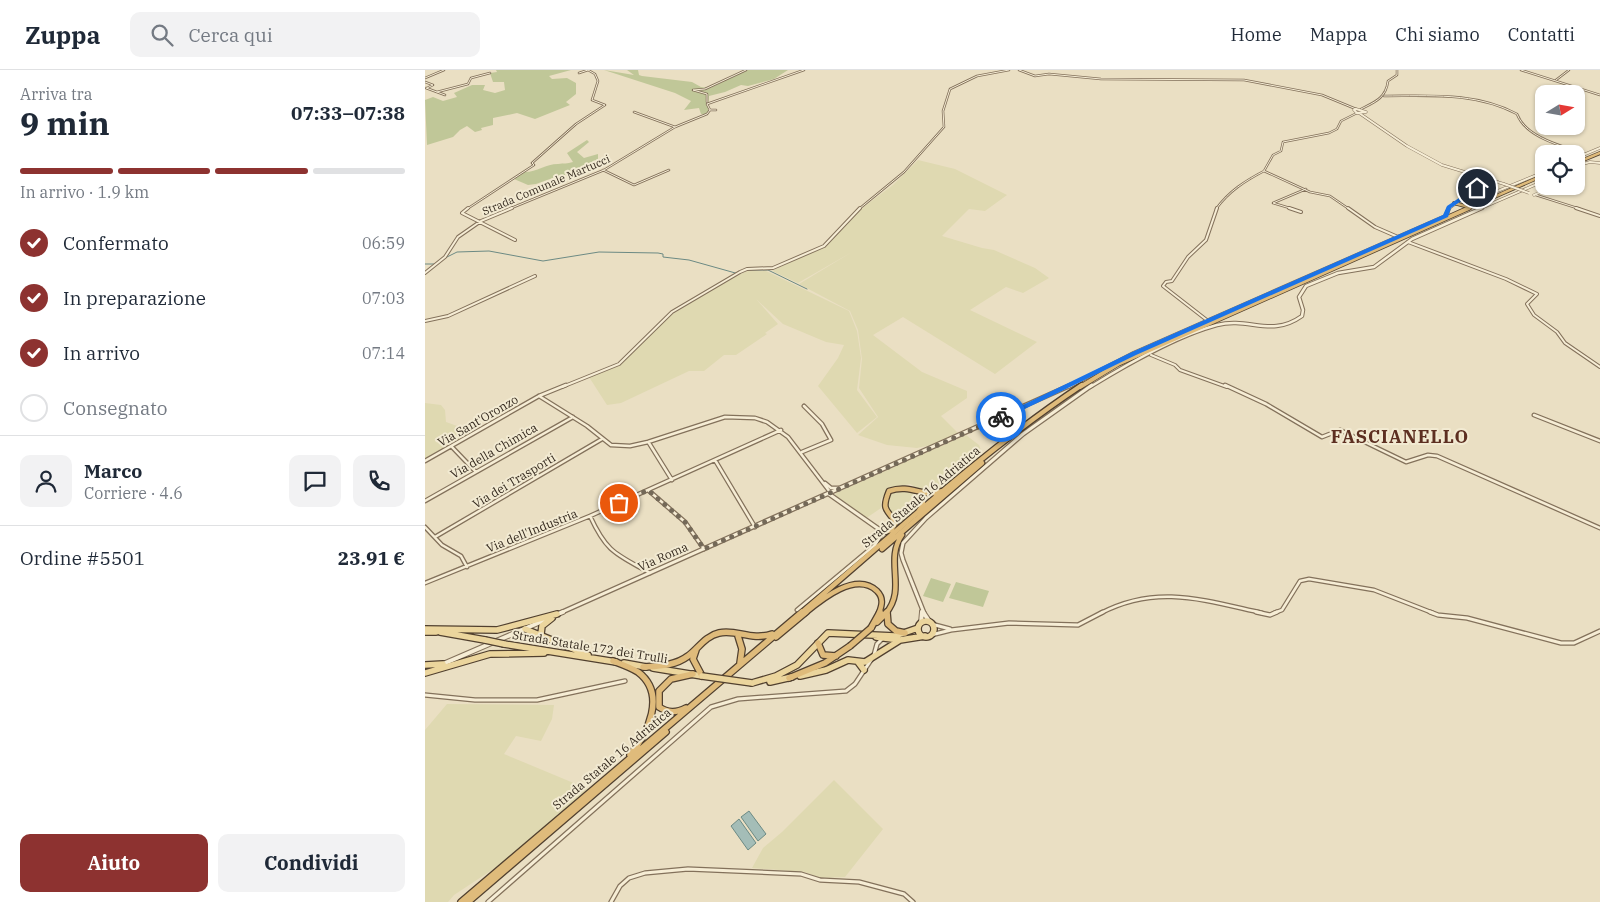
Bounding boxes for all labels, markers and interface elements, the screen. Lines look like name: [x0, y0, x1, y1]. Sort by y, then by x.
search box: [130, 12, 480, 57]
text: Zuppa: [25, 19, 100, 51]
icon: search: [148, 21, 176, 49]
text: Cerca qui: [188, 23, 273, 47]
text: Home: [1231, 23, 1282, 46]
text: Mappa: [1310, 23, 1367, 46]
text: Chi siamo: [1395, 23, 1480, 46]
text: Contatti: [1508, 23, 1575, 46]
text: Arriva tra: [20, 84, 92, 104]
north arrow: [1535, 85, 1585, 135]
map controls: [1535, 85, 1585, 195]
text: 07:33–07:38: [291, 101, 405, 125]
text: 9 min: [20, 102, 110, 144]
button: locate: [1535, 145, 1585, 195]
street label: Strada Comunale Martucci: [480, 151, 613, 218]
pin: [1456, 167, 1498, 209]
icon: home: [1463, 174, 1491, 202]
text: In arrivo · 1.9 km: [20, 182, 149, 202]
icon: check: [20, 229, 48, 257]
text: Confermato: [63, 231, 169, 255]
text: 06:59: [362, 233, 405, 253]
icon: check: [20, 284, 48, 312]
text: In preparazione: [63, 286, 206, 310]
text: 07:03: [362, 288, 405, 308]
icon: check: [20, 339, 48, 367]
text: In arrivo: [63, 341, 140, 365]
text: 07:14: [362, 343, 405, 363]
street label: Via Sant'Oronzo: [435, 391, 521, 450]
courier: [976, 392, 1026, 442]
text: Consegnato: [63, 396, 168, 420]
icon: bike: [987, 403, 1015, 431]
street label: Via della Chimica: [448, 419, 540, 482]
district label: FASCIANELLO: [1331, 425, 1469, 448]
street label: Strada Statale 16 Adriatica: [858, 442, 983, 551]
street label: Via dei Trasporti: [470, 450, 558, 511]
button: person: [20, 455, 72, 507]
button: chat: [289, 455, 341, 507]
button: phone: [353, 455, 405, 507]
text: Marco: [84, 459, 142, 483]
pin: [598, 482, 640, 524]
text: Corriere · 4.6: [84, 483, 183, 503]
icon: bag: [605, 489, 633, 517]
street label: Via dell'Industria: [484, 505, 580, 556]
street label: Via Roma: [635, 539, 691, 574]
text: Ordine #5501: [20, 546, 145, 570]
text: 23.91 €: [338, 546, 405, 570]
street label: Strada Statale 172 dei Trulli: [511, 627, 669, 666]
street label: Strada Statale 16 Adriatica: [549, 704, 674, 813]
button: Aiuto: [20, 834, 208, 892]
button: Condividi: [218, 834, 405, 892]

